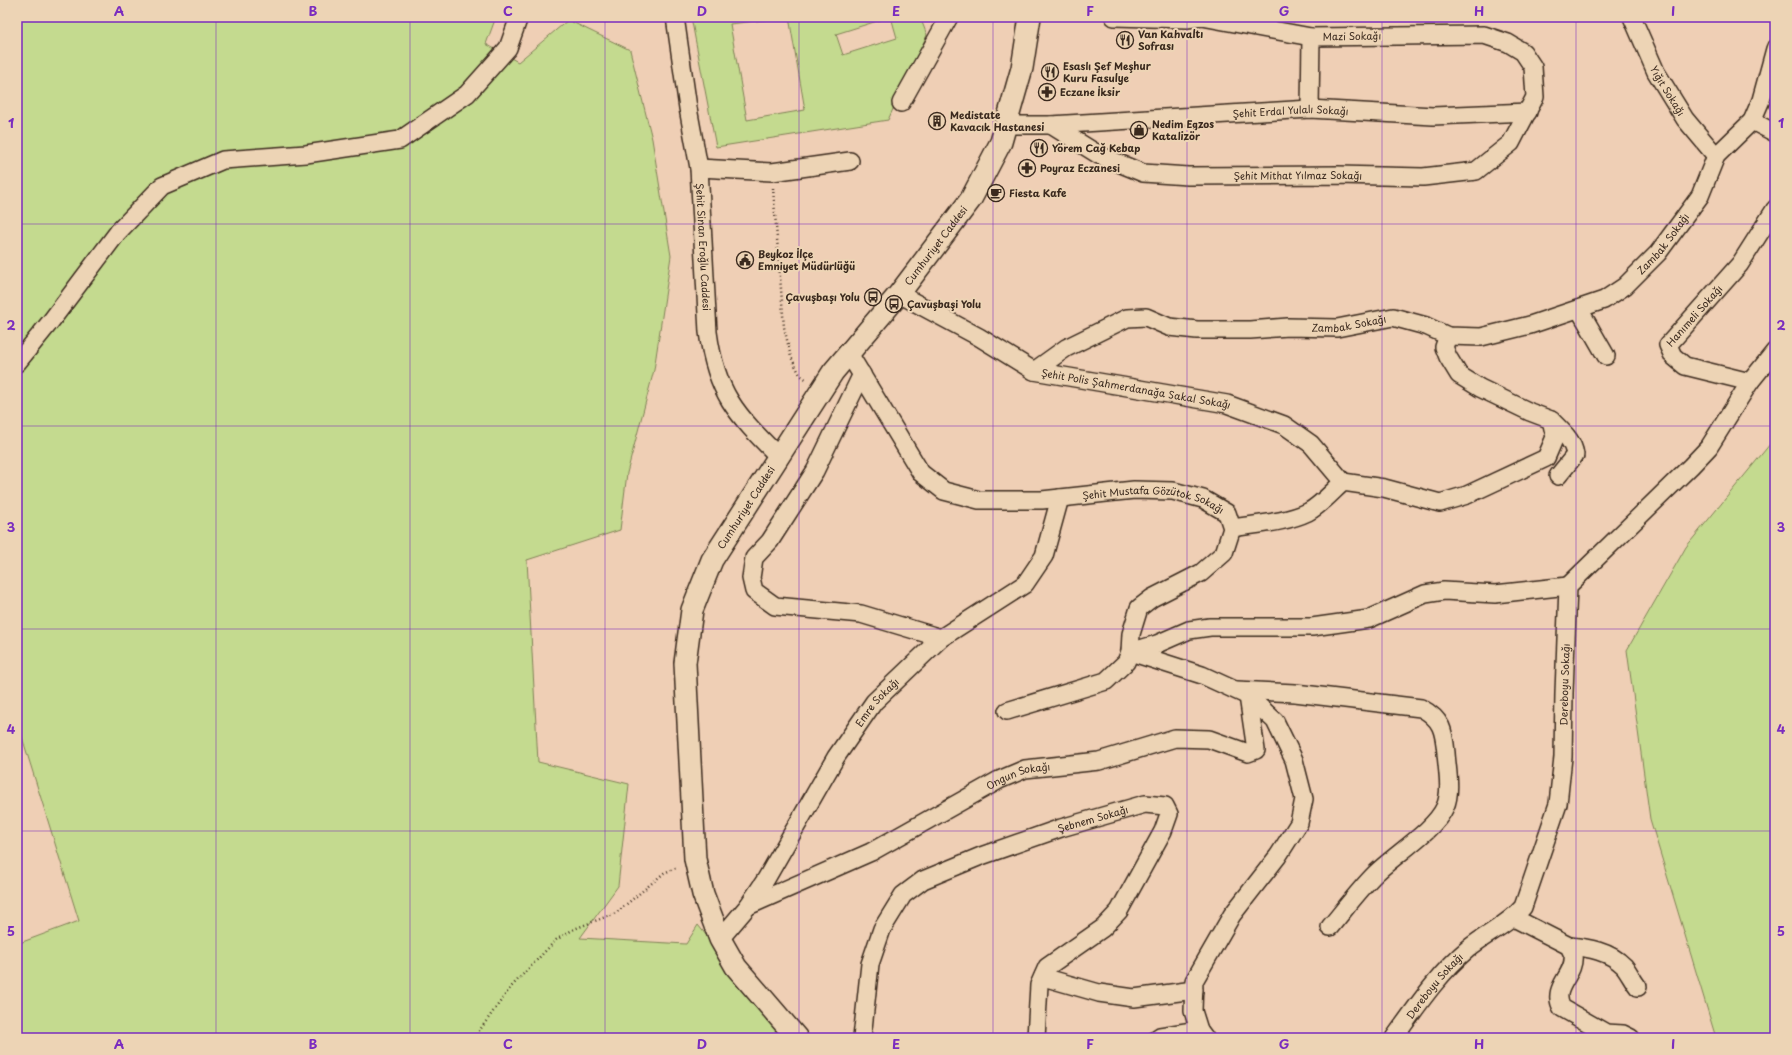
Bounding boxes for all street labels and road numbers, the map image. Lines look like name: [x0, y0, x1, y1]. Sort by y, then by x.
street label: Mazi Sokağı: [1323, 27, 1381, 44]
street label: Yığıt Sokağı: [1647, 63, 1689, 118]
street label: Şehit Erdal Yulalı Sokağı: [1232, 101, 1349, 121]
street label: Şehit Mithat Yılmaz Sokağı: [1233, 167, 1362, 183]
street label: Şehit Sinan Eroğlu Caddesi: [693, 183, 715, 311]
street label: Cumhuriyet Caddesi: [900, 202, 971, 288]
street label: Zambak Sokağı: [1633, 210, 1692, 277]
street label: Hanımeli Sokağı: [1662, 281, 1725, 349]
street label: Zambak Sokağı: [1311, 311, 1387, 335]
street label: Şehit Polis Şahmerdanağa Sakal Sokağı: [1040, 364, 1233, 412]
street label: Cumhuriyet Caddesi: [713, 462, 778, 552]
street label: Şehit Mustafa Gözütok Sokağı: [1082, 482, 1227, 517]
street label: Dereboyu Sokağı: [1555, 643, 1573, 726]
street label: Emre Sokağı: [851, 674, 902, 729]
street label: Ongun Sokağı: [983, 758, 1051, 793]
street label: Şebnem Sokağı: [1055, 801, 1130, 836]
street label: Dereboyu Sokağı: [1402, 949, 1466, 1022]

